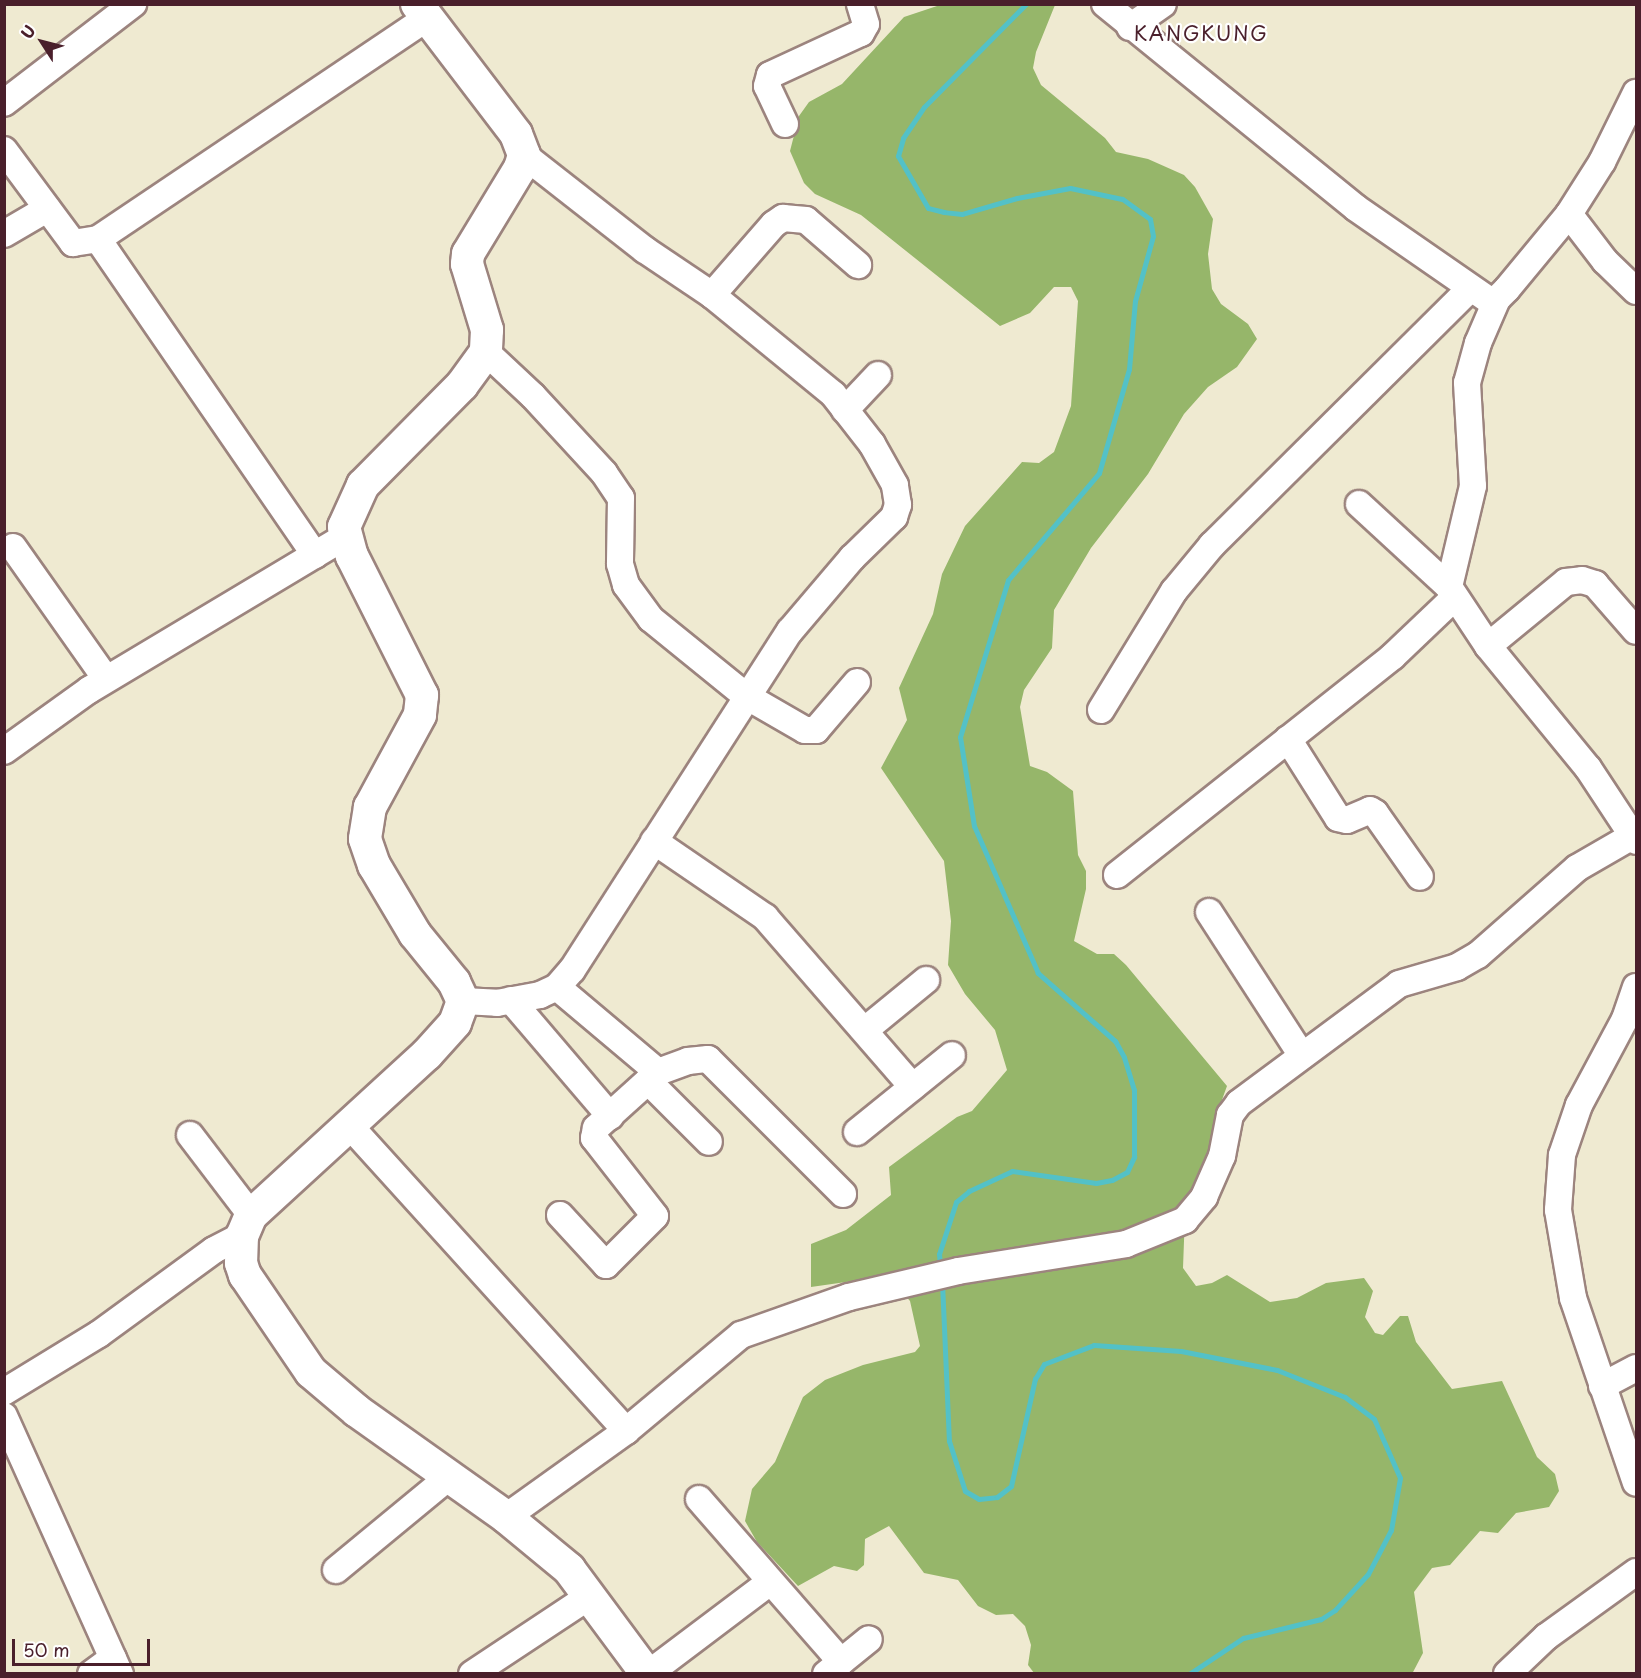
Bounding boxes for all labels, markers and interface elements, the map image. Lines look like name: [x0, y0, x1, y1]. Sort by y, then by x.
north arrow: [12, 12, 72, 72]
text: U: [14, 19, 41, 43]
district label: KANGKUNG: [1134, 21, 1268, 45]
scale bar: [15, 1627, 153, 1665]
text: 50 m: [23, 1636, 70, 1663]

